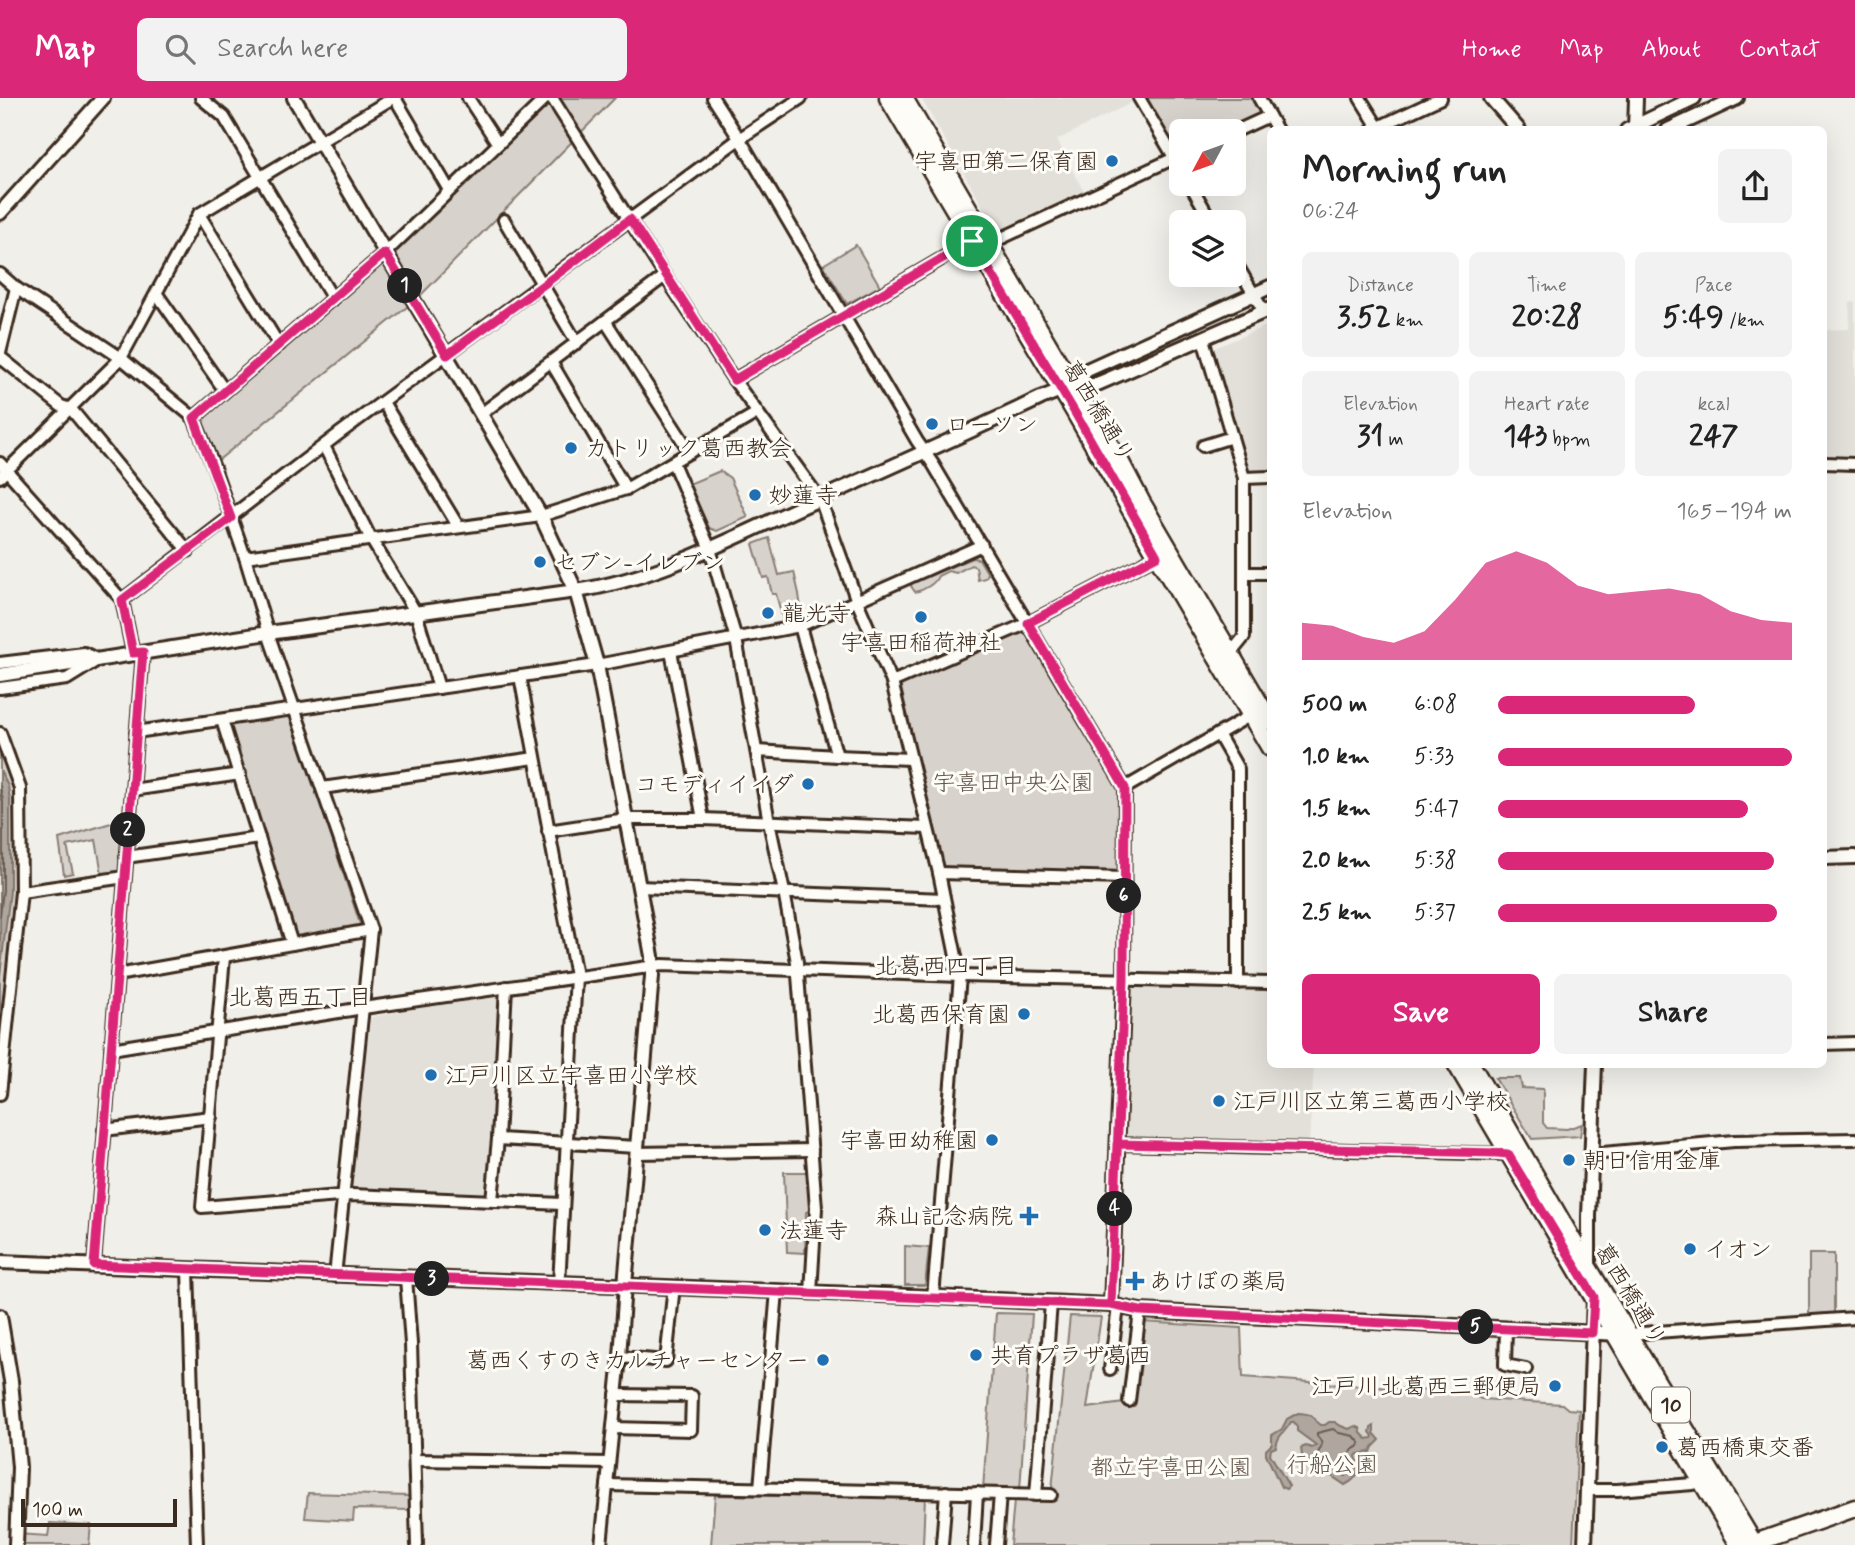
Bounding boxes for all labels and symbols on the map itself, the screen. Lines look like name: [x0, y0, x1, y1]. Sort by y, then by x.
north arrow: [1169, 119, 1246, 196]
place label: 宇喜田第二保育園: [914, 148, 1098, 178]
marker: 宇喜田第二保育園: [1104, 153, 1120, 169]
pin: [942, 211, 1002, 271]
pin: 1: [388, 268, 422, 304]
street label: 葛西橋通り: [1055, 355, 1140, 469]
place label: ローソン: [946, 411, 1038, 441]
marker: ローソン: [924, 416, 940, 432]
place label: カトリック葛西教会: [585, 435, 792, 465]
marker: カトリック葛西教会: [563, 440, 579, 456]
place label: 妙蓮寺: [769, 482, 838, 512]
marker: 妙蓮寺: [747, 487, 763, 503]
place label: セブン-イレブン: [554, 549, 725, 579]
marker: セブン-イレブン: [532, 554, 548, 570]
place label: 龍光寺: [782, 600, 851, 630]
marker: 龍光寺: [760, 605, 776, 621]
marker: 宇喜田稲荷神社: [913, 609, 929, 625]
place label: 宇喜田稲荷神社: [841, 629, 1002, 659]
park label: 宇喜田中央公園: [933, 769, 1094, 799]
place label: コモディイイダ: [634, 771, 794, 801]
marker: コモディイイダ: [800, 776, 816, 792]
pin: 2: [110, 812, 146, 848]
pin: 6: [1106, 878, 1142, 914]
district label: 北葛西四丁目: [874, 952, 1018, 983]
district label: 北葛西五丁目: [228, 983, 372, 1014]
place label: 北葛西保育園: [872, 1001, 1010, 1031]
marker: 北葛西保育園: [1016, 1006, 1032, 1022]
place label: 江戸川区立宇喜田小学校: [445, 1062, 698, 1092]
marker: 江戸川区立宇喜田小学校: [423, 1067, 439, 1083]
place label: 江戸川区立第三葛西小学校: [1233, 1088, 1509, 1118]
marker: 江戸川区立第三葛西小学校: [1211, 1093, 1227, 1109]
place label: 宇喜田幼稚園: [840, 1127, 978, 1157]
marker: 宇喜田幼稚園: [984, 1132, 1000, 1148]
place label: 朝日信用金庫: [1583, 1147, 1721, 1177]
marker: 朝日信用金庫: [1561, 1152, 1577, 1168]
pin: 4: [1098, 1192, 1132, 1226]
place label: 森山記念病院: [875, 1203, 1013, 1233]
marker: 森山記念病院: [1019, 1206, 1039, 1226]
place label: 法蓮寺: [779, 1217, 848, 1247]
marker: 法蓮寺: [757, 1222, 773, 1238]
place label: イオン: [1704, 1236, 1772, 1266]
street label: 葛西橋通り: [1587, 1238, 1672, 1352]
marker: イオン: [1682, 1241, 1698, 1257]
pin: 3: [414, 1262, 450, 1296]
place label: あけぼの薬局: [1149, 1268, 1287, 1298]
marker: あけぼの薬局: [1127, 1273, 1143, 1289]
pin: 5: [1458, 1310, 1494, 1344]
place label: 共育プラザ葛西: [990, 1342, 1151, 1372]
place label: 葛西くすのきカルチャーセンター: [466, 1347, 809, 1377]
marker: 共育プラザ葛西: [968, 1347, 984, 1363]
marker: 葛西くすのきカルチャーセンター: [815, 1352, 831, 1368]
place label: 江戸川北葛西三郵便局: [1311, 1373, 1541, 1403]
marker: 江戸川北葛西三郵便局: [1547, 1378, 1563, 1394]
road number: 10: [1652, 1388, 1690, 1422]
place label: 葛西橋東交番: [1676, 1434, 1814, 1464]
marker: 葛西橋東交番: [1654, 1439, 1670, 1455]
park label: 行船公園: [1286, 1451, 1378, 1481]
park label: 都立宇喜田公園: [1091, 1454, 1252, 1484]
scale bar: [21, 1496, 177, 1528]

